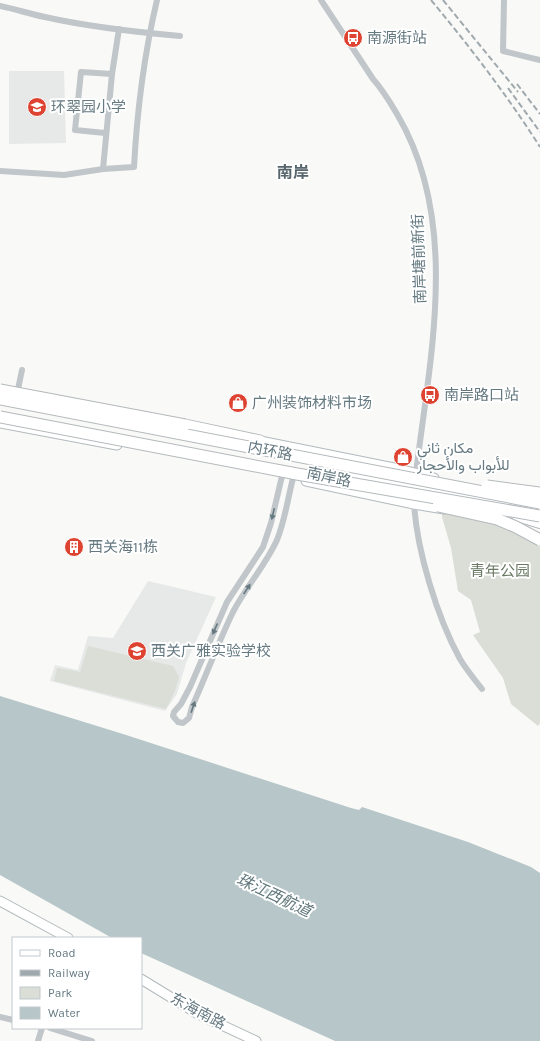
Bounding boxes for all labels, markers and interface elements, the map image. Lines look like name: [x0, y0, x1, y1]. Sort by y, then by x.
bus stop icon: 南源街站: [342, 27, 364, 49]
place label: 南源街站: [367, 29, 427, 47]
school or university icon: 环翠园小学: [26, 96, 48, 118]
place label: 环翠园小学: [51, 98, 126, 116]
district label: 南岸: [277, 163, 309, 182]
street label: 南岸塘前新街: [408, 214, 430, 304]
bus stop icon: 南岸路口站: [419, 384, 441, 406]
place label: 南岸路口站: [444, 386, 519, 404]
shop icon: 广州装饰材料市场: [227, 392, 249, 414]
place label: 广州装饰材料市场: [252, 394, 372, 412]
street label: 内环路: [246, 438, 294, 464]
place label: مكان ثاني للأبواب والأحجار: [416, 439, 510, 474]
shop icon: مكان ثاني للأبواب والأحجار: [392, 446, 414, 468]
street label: 南岸路: [305, 464, 353, 490]
one-way arrow: [270, 508, 276, 520]
building icon: 西关海11栋: [63, 536, 85, 558]
place label: 西关海11栋: [88, 538, 158, 556]
park label: 青年公园: [470, 562, 530, 580]
one-way arrow: [243, 583, 250, 595]
one-way arrow: [211, 623, 217, 635]
school or university icon: 西关广雅实验学校: [126, 640, 148, 662]
place label: 西关广雅实验学校: [151, 642, 271, 660]
one-way arrow: [190, 700, 196, 712]
water label: 珠江西航道: [234, 869, 316, 921]
legend: [12, 937, 142, 1029]
text: Road: [48, 946, 76, 960]
text: Railway: [48, 966, 90, 980]
text: Park: [48, 986, 73, 1000]
street label: 东海南路: [167, 989, 229, 1033]
text: Water: [48, 1006, 81, 1020]

